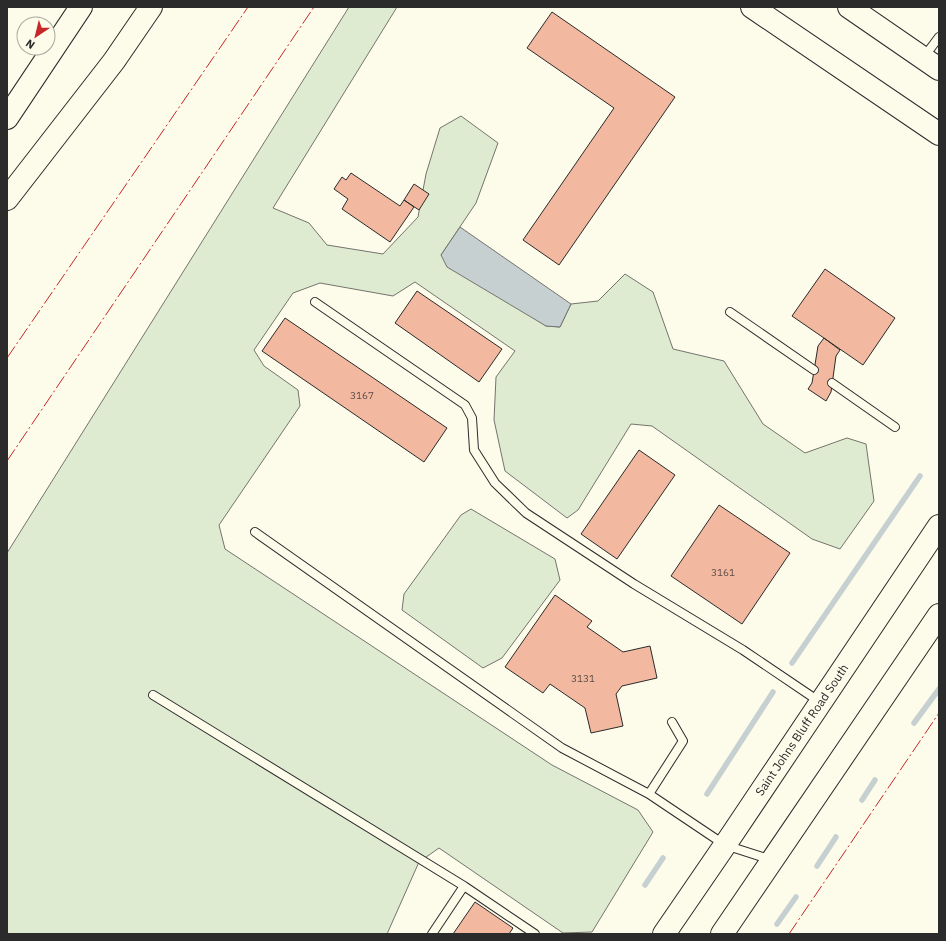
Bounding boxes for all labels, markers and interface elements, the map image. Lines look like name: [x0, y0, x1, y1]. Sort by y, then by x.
north arrow: [16, 16, 56, 56]
text: N: [23, 36, 38, 52]
house number: 3167: [350, 389, 374, 402]
house number: 3161: [711, 566, 735, 579]
street label: Saint Johns Bluff Road South: [752, 661, 851, 799]
house number: 3131: [571, 672, 595, 685]

